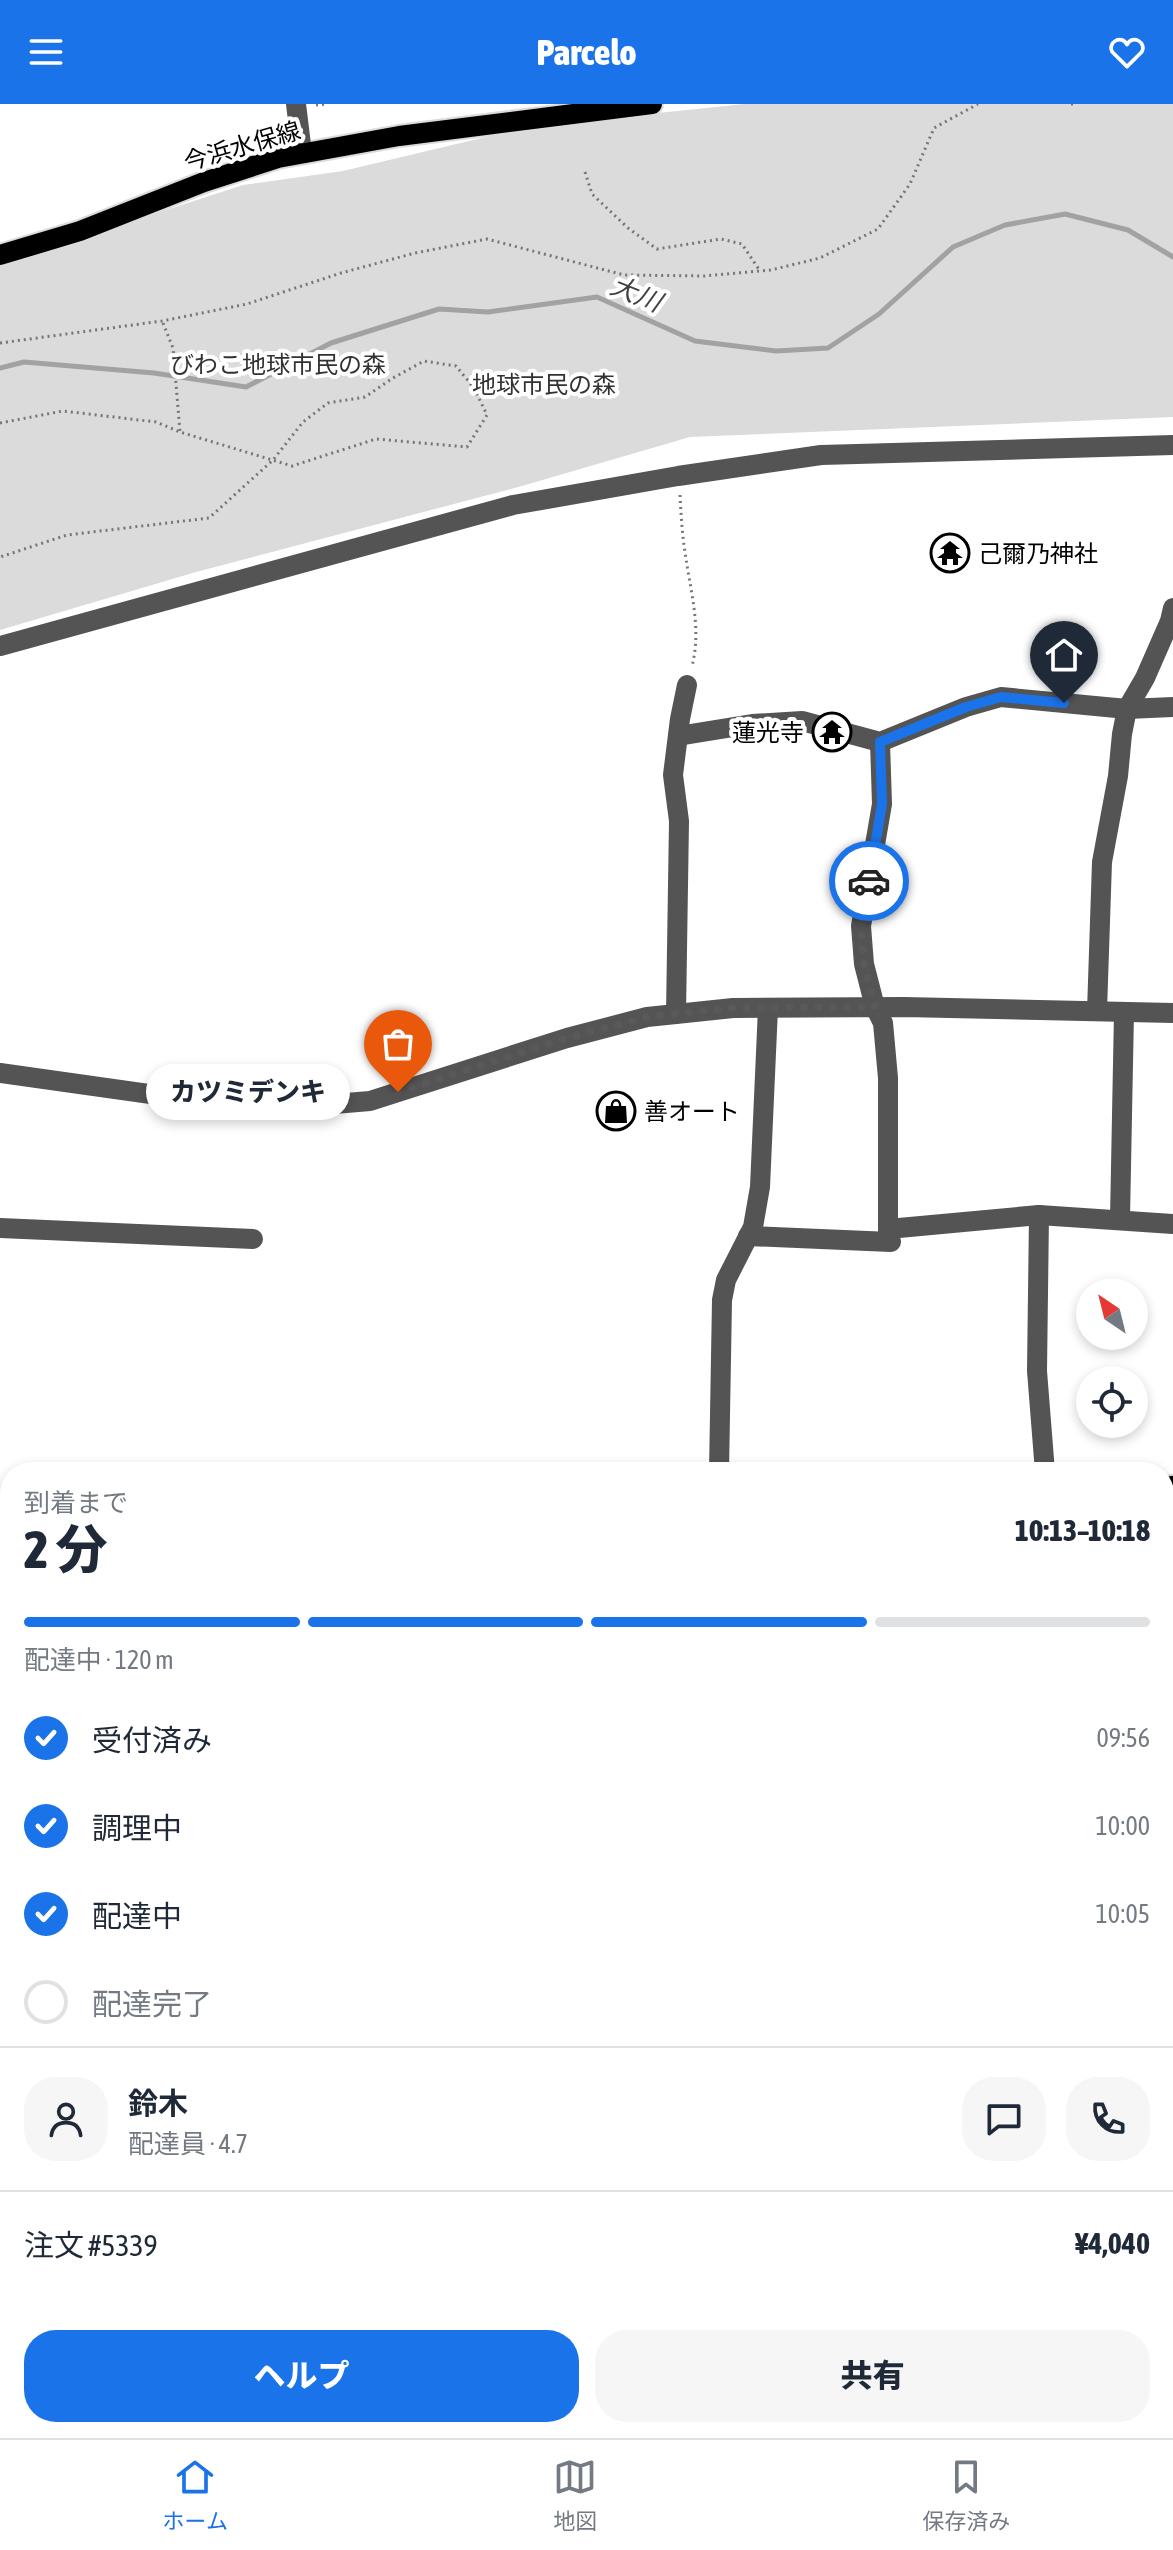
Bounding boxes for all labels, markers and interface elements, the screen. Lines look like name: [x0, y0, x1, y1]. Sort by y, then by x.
icon: menu: [24, 30, 68, 74]
icon: heart: [1105, 30, 1149, 74]
text: Parcelo: [536, 31, 637, 73]
street label: 今浜水保線: [181, 116, 303, 176]
water label: 大川: [606, 270, 669, 319]
park label: びわこ地球市民の森: [170, 351, 386, 378]
park label: 地球市民の森: [472, 371, 616, 398]
temple icon: 己爾乃神社: [929, 532, 971, 574]
place label: 己爾乃神社: [978, 540, 1098, 567]
pin: [1030, 621, 1098, 703]
icon: home: [1042, 633, 1086, 677]
temple icon: 蓮光寺: [811, 711, 853, 753]
place label: 蓮光寺: [732, 719, 804, 746]
courier: [829, 841, 909, 921]
icon: car: [847, 859, 891, 903]
pin: [364, 1010, 432, 1092]
icon: bag: [376, 1022, 420, 1066]
callout: カツミデンキ: [146, 1064, 350, 1120]
text: カツミデンキ: [170, 1077, 326, 1107]
shop icon: 善オート: [595, 1090, 637, 1132]
place label: 善オート: [644, 1098, 740, 1125]
north arrow: [1076, 1278, 1148, 1350]
map controls: [1076, 1278, 1148, 1438]
button: locate: [1076, 1366, 1148, 1438]
text: 到着まで: [24, 1488, 128, 1518]
text: 10:13–10:18: [1015, 1513, 1150, 1547]
text: 2 分: [24, 1519, 108, 1579]
text: 配達中 · 120 m: [24, 1645, 174, 1675]
icon: check: [24, 1716, 68, 1760]
text: 受付済み: [92, 1723, 212, 1757]
text: 09:56: [1096, 1723, 1150, 1753]
icon: check: [24, 1804, 68, 1848]
text: 調理中: [92, 1811, 182, 1845]
text: 10:00: [1095, 1811, 1150, 1841]
icon: check: [24, 1892, 68, 1936]
text: 配達中: [92, 1899, 182, 1933]
text: 10:05: [1095, 1899, 1150, 1929]
text: 配達完了: [92, 1987, 212, 2021]
button: person: [24, 2077, 108, 2161]
button: chat: [962, 2077, 1046, 2161]
button: phone: [1066, 2077, 1150, 2161]
text: 鈴木: [128, 2086, 188, 2120]
text: 配達員 · 4.7: [128, 2129, 248, 2159]
text: ¥4,040: [1075, 2226, 1150, 2260]
text: 注文 #5339: [24, 2228, 158, 2262]
button: ヘルプ: [24, 2330, 579, 2422]
button: 共有: [595, 2330, 1150, 2422]
tab: ホーム: [163, 2455, 228, 2535]
tab: 地図: [553, 2455, 597, 2535]
tab: 保存済み: [922, 2455, 1010, 2535]

